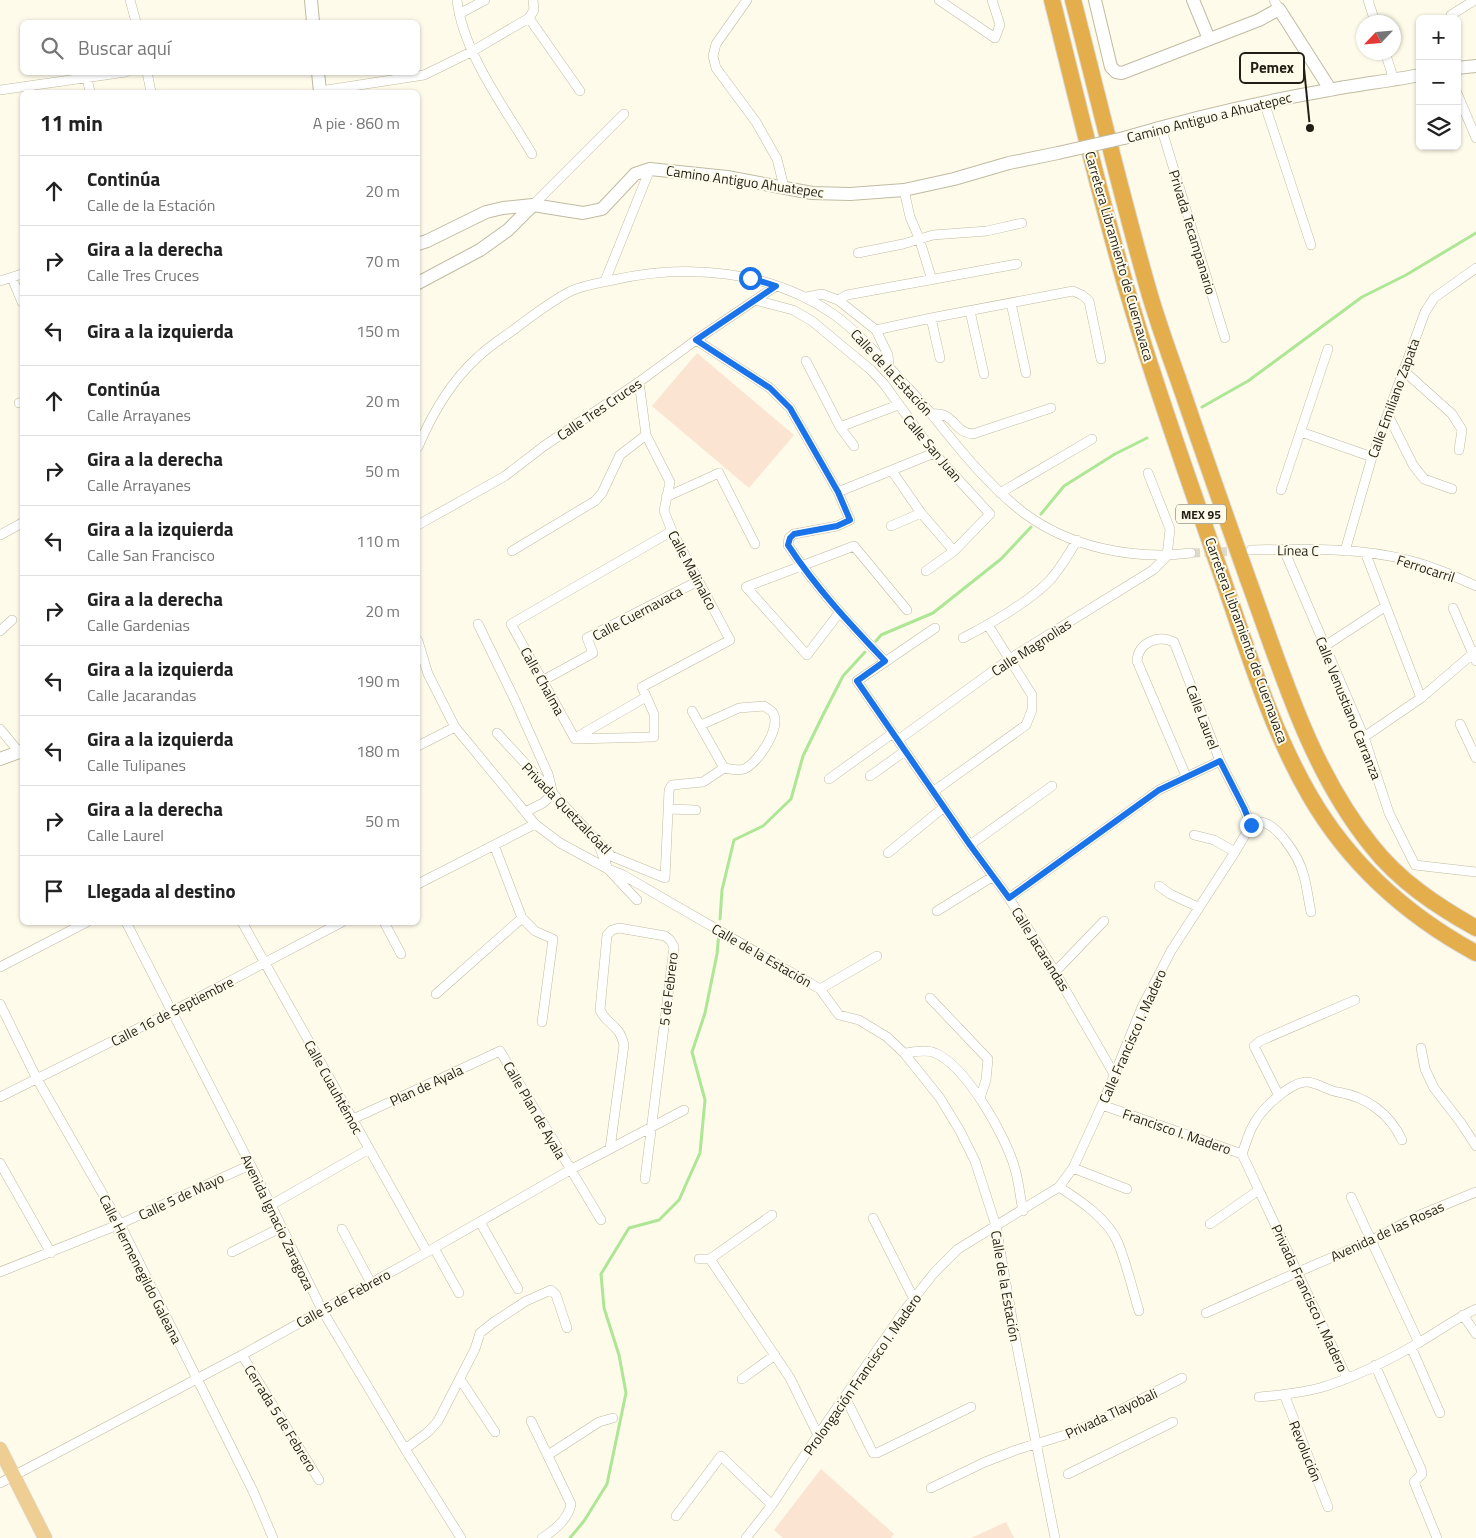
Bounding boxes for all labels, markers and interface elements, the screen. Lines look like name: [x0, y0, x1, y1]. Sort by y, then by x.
north arrow: [1356, 15, 1401, 60]
map controls: [1416, 15, 1461, 150]
button: +: [1416, 15, 1461, 60]
search box: [20, 20, 420, 75]
text: Buscar aquí: [78, 33, 171, 62]
icon: search: [38, 34, 66, 62]
callout: Pemex: [1240, 53, 1304, 83]
text: Pemex: [1250, 56, 1294, 79]
button: −: [1416, 60, 1461, 105]
street label: Camino Antiguo a Ahuatepec: [1124, 86, 1294, 148]
button: layers: [1416, 105, 1461, 150]
text: 11 min: [40, 107, 103, 139]
text: A pie · 860 m: [313, 111, 400, 135]
street label: Carretera Libramiento de Cuernavaca: [1080, 149, 1160, 363]
street label: Camino Antiguo Ahuatepec: [665, 160, 825, 202]
text: Continúa: [87, 164, 160, 193]
street label: Privada Tecampanario: [1164, 167, 1222, 297]
icon: ahead: [40, 177, 68, 205]
text: 20 m: [365, 179, 400, 203]
text: Calle de la Estación: [87, 193, 215, 217]
text: Gira a la derecha: [87, 234, 223, 263]
icon: right: [40, 247, 68, 275]
text: 70 m: [365, 249, 400, 273]
text: Calle Tres Cruces: [87, 263, 199, 287]
route start: [739, 267, 762, 290]
text: Gira a la izquierda: [87, 316, 234, 345]
icon: left: [40, 317, 68, 345]
text: 150 m: [356, 319, 400, 343]
street label: Calle de la Estación: [846, 324, 938, 420]
street label: Calle Emiliano Zapata: [1362, 335, 1424, 461]
street label: Calle Tres Cruces: [552, 373, 646, 445]
text: Continúa: [87, 374, 160, 403]
icon: ahead: [40, 387, 68, 415]
text: 20 m: [365, 389, 400, 413]
text: Calle Arrayanes: [87, 403, 191, 427]
street label: Calle San Juan: [898, 410, 968, 486]
text: Gira a la derecha: [87, 444, 223, 473]
icon: right: [40, 457, 68, 485]
text: 50 m: [365, 459, 400, 483]
text: Calle Arrayanes: [87, 473, 191, 497]
road number: MEX 95: [1176, 504, 1226, 524]
text: Gira a la izquierda: [87, 514, 234, 543]
street label: Calle Malinalco: [663, 526, 723, 614]
icon: left: [40, 527, 68, 555]
text: 110 m: [356, 529, 400, 553]
street label: Carretera Libramiento de Cuernavaca: [1200, 534, 1294, 746]
street label: Línea C: [1277, 539, 1320, 561]
text: Calle San Francisco: [87, 543, 215, 567]
street label: Ferrocarril: [1394, 549, 1458, 587]
street label: Calle Cuernavaca: [588, 580, 686, 646]
text: Gira a la derecha: [87, 584, 223, 613]
icon: right: [40, 597, 68, 625]
text: 20 m: [365, 599, 400, 623]
text: Calle Gardenias: [87, 613, 190, 637]
street label: Calle Magnolias: [987, 613, 1075, 681]
street label: Calle Venustiano Carranza: [1311, 633, 1387, 783]
street label: Calle Chalma: [516, 643, 570, 719]
text: Gira a la izquierda: [87, 654, 234, 683]
icon: left: [40, 667, 68, 695]
text: 190 m: [356, 669, 400, 693]
street label: Calle Laurel: [1181, 682, 1225, 752]
text: Calle Jacarandas: [87, 683, 196, 707]
text: Gira a la izquierda: [87, 724, 234, 753]
icon: left: [40, 737, 68, 765]
text: 180 m: [356, 739, 400, 763]
text: Calle Tulipanes: [87, 753, 186, 777]
street label: Privada Quetzalcóatl: [517, 757, 617, 859]
text: Gira a la derecha: [87, 794, 223, 823]
icon: right: [40, 807, 68, 835]
text: 50 m: [365, 809, 400, 833]
route end: [1240, 814, 1263, 837]
text: Calle Laurel: [87, 823, 164, 847]
text: Llegada al destino: [87, 876, 236, 905]
icon: arrive: [40, 877, 68, 905]
street label: Calle Jacarandas: [1007, 903, 1075, 995]
street label: Calle de la Estación: [708, 918, 816, 992]
street label: 5 de Febrero: [653, 951, 683, 1027]
street label: Calle Francisco I. Madero: [1093, 966, 1171, 1106]
street label: Calle 16 de Septiembre: [107, 971, 237, 1051]
street label: Calle Cuauhtémoc: [299, 1036, 369, 1138]
street label: Calle Plan de Ayala: [498, 1057, 572, 1163]
street label: Plan de Ayala: [386, 1059, 466, 1111]
street label: Francisco I. Madero: [1120, 1103, 1234, 1159]
street label: Avenida Ignacio Zaragoza: [236, 1151, 320, 1293]
street label: Calle 5 de Mayo: [135, 1167, 227, 1225]
street label: Calle Hermenegildo Galeana: [94, 1191, 188, 1347]
street label: Avenida de las Rosas: [1327, 1195, 1447, 1267]
street label: Privada Francisco I. Madero: [1266, 1221, 1354, 1375]
street label: Calle de la Estación: [986, 1229, 1026, 1343]
street label: Calle 5 de Febrero: [292, 1263, 394, 1333]
street label: Prolongación Francisco I. Madero: [798, 1289, 926, 1459]
street label: Cerrada 5 de Febrero: [240, 1360, 322, 1476]
street label: Privada Tlayobali: [1061, 1382, 1161, 1444]
street label: Revolución: [1284, 1417, 1328, 1485]

